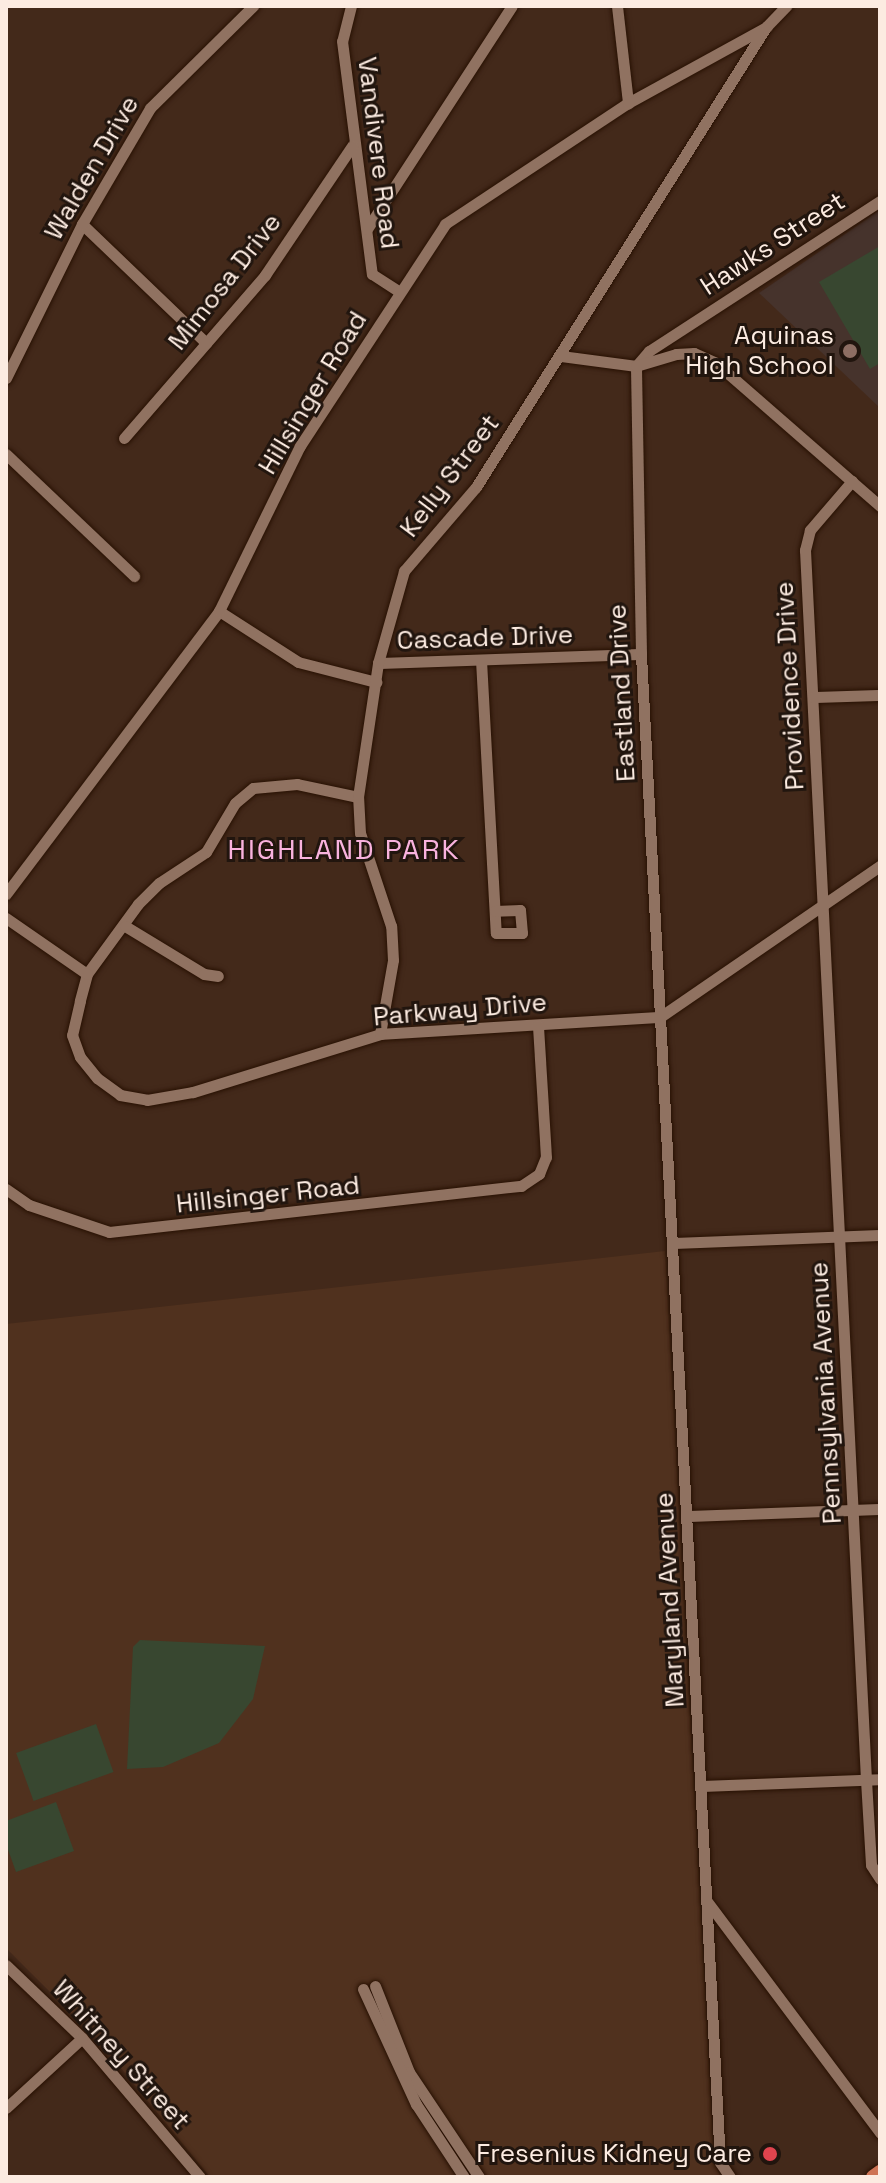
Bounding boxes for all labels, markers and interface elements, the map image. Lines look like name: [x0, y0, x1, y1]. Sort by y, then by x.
street label: Vandivere Road: [351, 55, 405, 251]
street label: Walden Drive: [38, 91, 146, 245]
street label: Hawks Street: [695, 186, 851, 302]
street label: Mimosa Drive: [162, 207, 288, 357]
street label: Hillsinger Road: [252, 306, 374, 480]
place label: Aquinas High School: [685, 320, 834, 382]
marker: Aquinas High School: [841, 342, 859, 360]
street label: Kelly Street: [394, 409, 506, 543]
street label: Providence Drive: [769, 581, 811, 791]
street label: Eastland Drive: [602, 603, 642, 783]
street label: Cascade Drive: [396, 619, 574, 657]
district label: HIGHLAND PARK: [228, 832, 460, 866]
street label: Parkway Drive: [372, 987, 548, 1033]
street label: Hillsinger Road: [175, 1170, 361, 1220]
street label: Pennsylvania Avenue: [804, 1261, 848, 1525]
street label: Maryland Avenue: [649, 1491, 691, 1709]
street label: Whitney Street: [46, 1974, 196, 2136]
place label: Fresenius Kidney Care: [476, 2138, 752, 2170]
marker: Fresenius Kidney Care: [759, 2143, 781, 2165]

